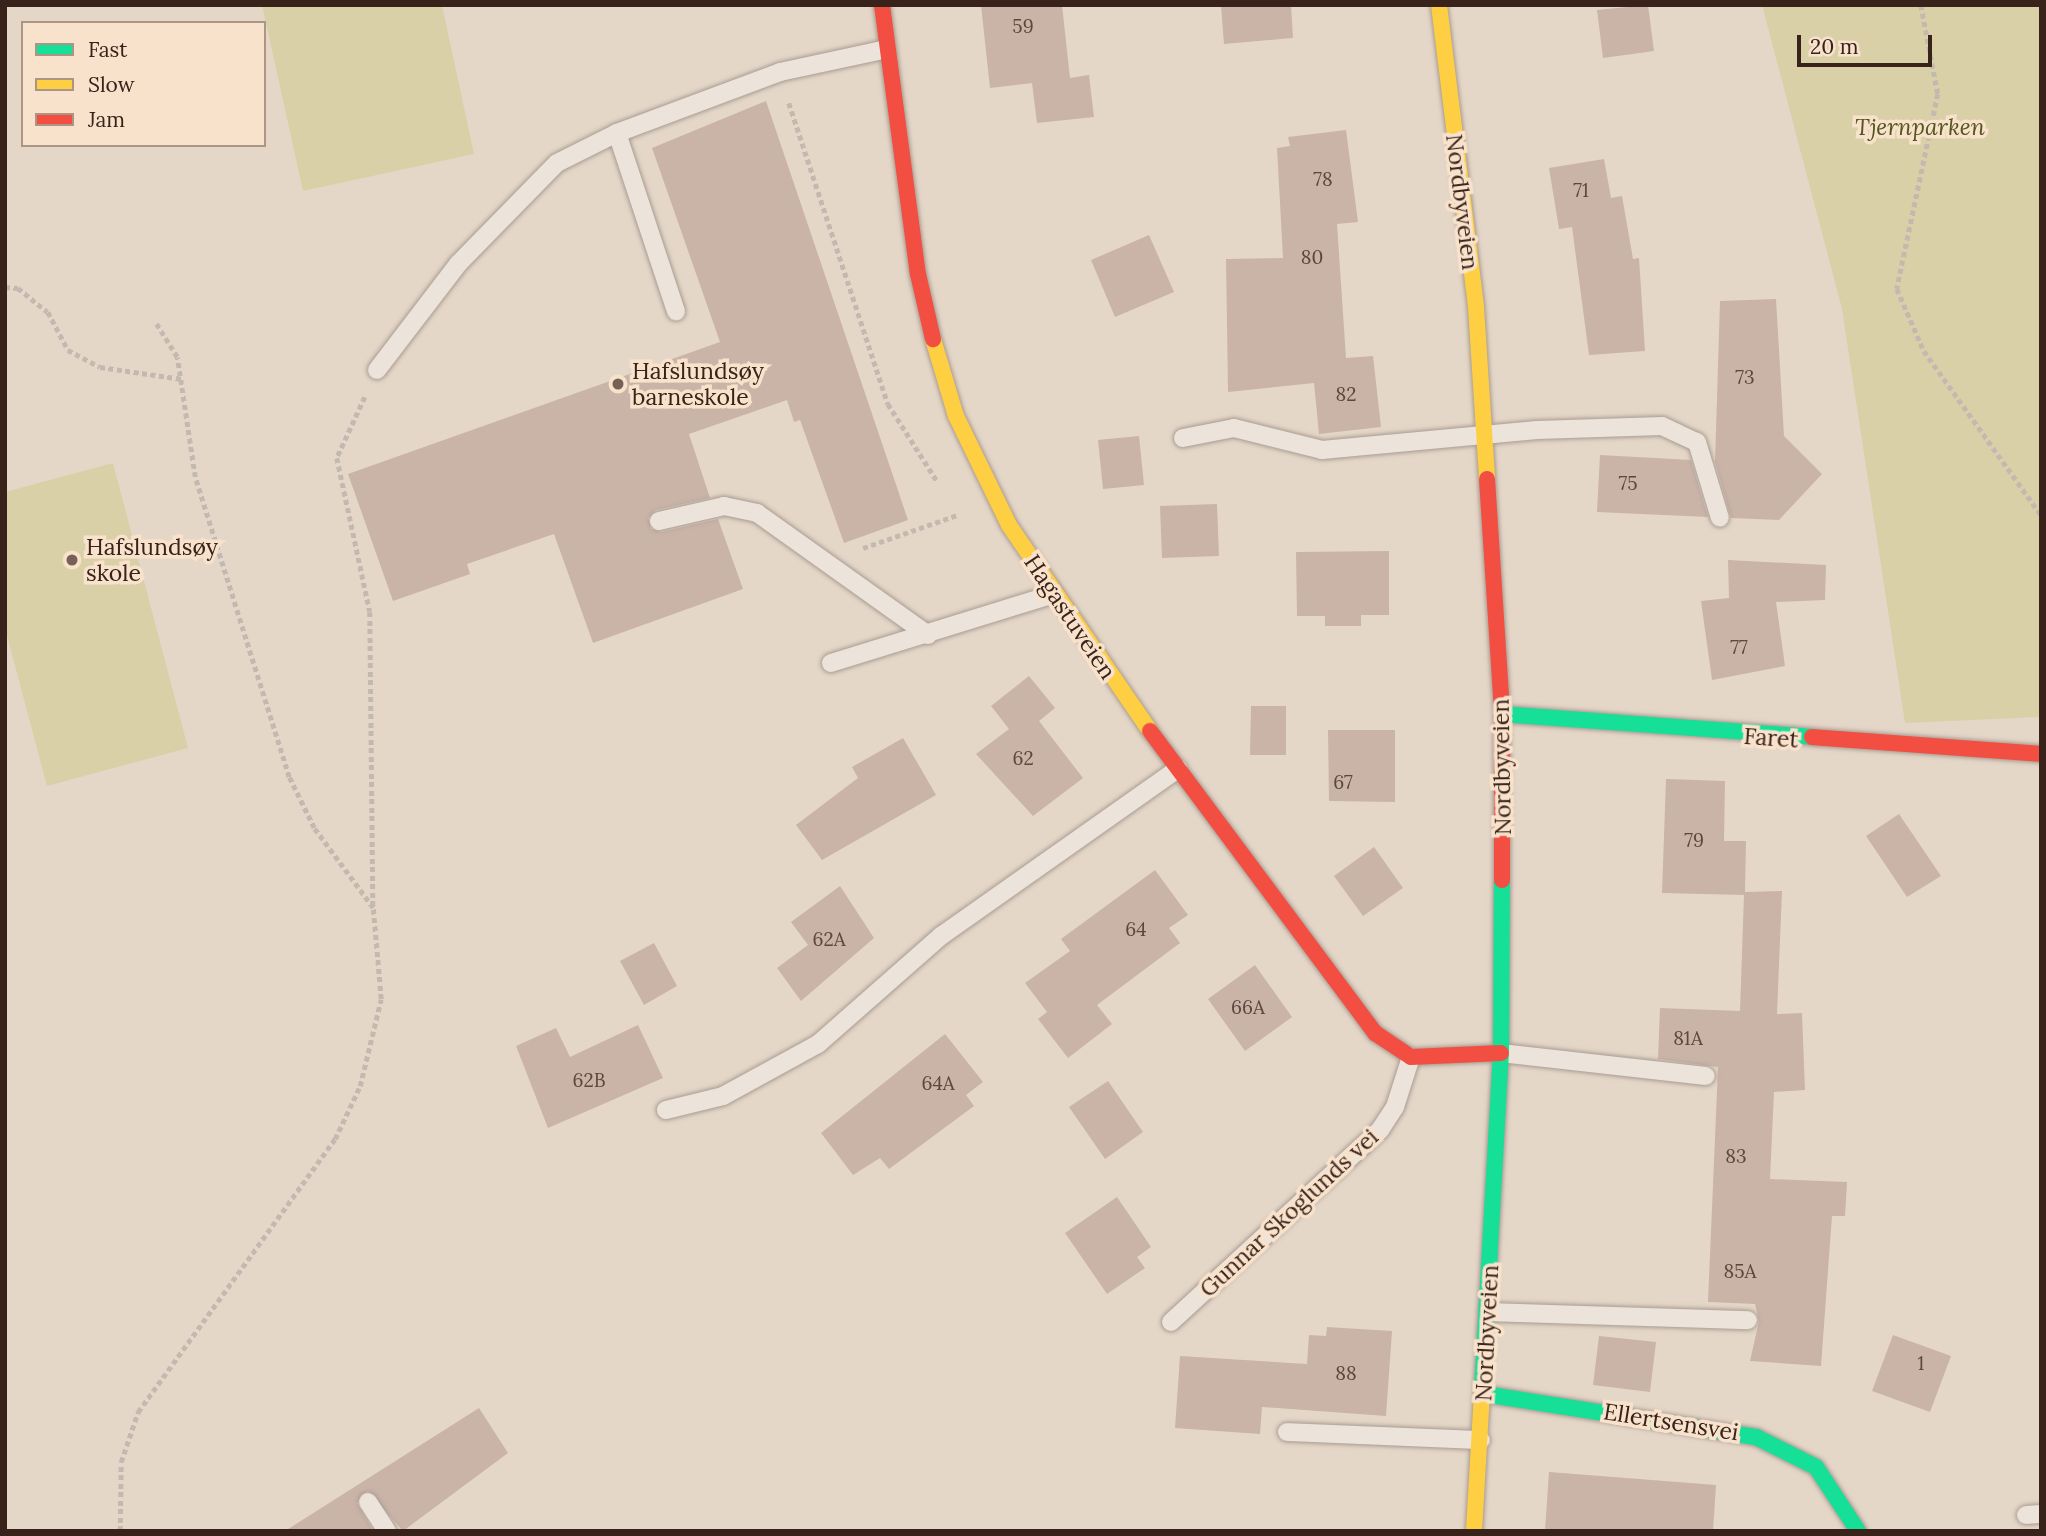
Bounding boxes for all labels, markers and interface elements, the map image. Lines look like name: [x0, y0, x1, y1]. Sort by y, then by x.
house number: 59: [1012, 16, 1034, 38]
legend: [21, 21, 266, 147]
scale bar: [1801, 21, 1936, 65]
text: 20 m: [1810, 33, 1859, 60]
text: Fast: [88, 36, 127, 63]
text: Slow: [88, 71, 135, 98]
text: Jam: [88, 106, 125, 133]
park label: Tjernparken: [1855, 113, 1985, 141]
street label: Nordbyveien: [1440, 133, 1484, 271]
house number: 78: [1313, 169, 1333, 191]
house number: 71: [1573, 180, 1589, 202]
house number: 80: [1301, 247, 1323, 269]
place label: Hafslundsøy barneskole: [632, 357, 764, 411]
house number: 73: [1735, 367, 1755, 389]
marker: Hafslundsøy barneskole: [610, 376, 626, 392]
house number: 82: [1336, 384, 1356, 406]
house number: 75: [1618, 473, 1638, 495]
place label: Hafslundsøy skole: [86, 533, 218, 587]
street label: Hagastuveien: [1018, 549, 1122, 685]
marker: Hafslundsøy skole: [64, 552, 80, 568]
house number: 77: [1730, 637, 1748, 659]
street label: Nordbyveien: [1487, 699, 1517, 835]
street label: Faret: [1743, 722, 1799, 754]
house number: 62: [1012, 748, 1034, 770]
house number: 67: [1333, 772, 1353, 794]
house number: 79: [1684, 830, 1704, 852]
house number: 64: [1125, 919, 1147, 941]
house number: 62A: [812, 929, 846, 951]
house number: 66A: [1231, 997, 1265, 1019]
house number: 81A: [1673, 1028, 1703, 1050]
house number: 62B: [572, 1070, 606, 1092]
house number: 64A: [921, 1073, 955, 1095]
street label: Gunnar Skoglunds vei: [1194, 1123, 1384, 1303]
house number: 83: [1725, 1146, 1747, 1168]
house number: 85A: [1724, 1261, 1756, 1283]
street label: Nordbyveien: [1470, 1264, 1504, 1402]
house number: 1: [1918, 1353, 1924, 1375]
house number: 88: [1335, 1363, 1357, 1385]
street label: Ellertsensvei: [1601, 1398, 1741, 1446]

